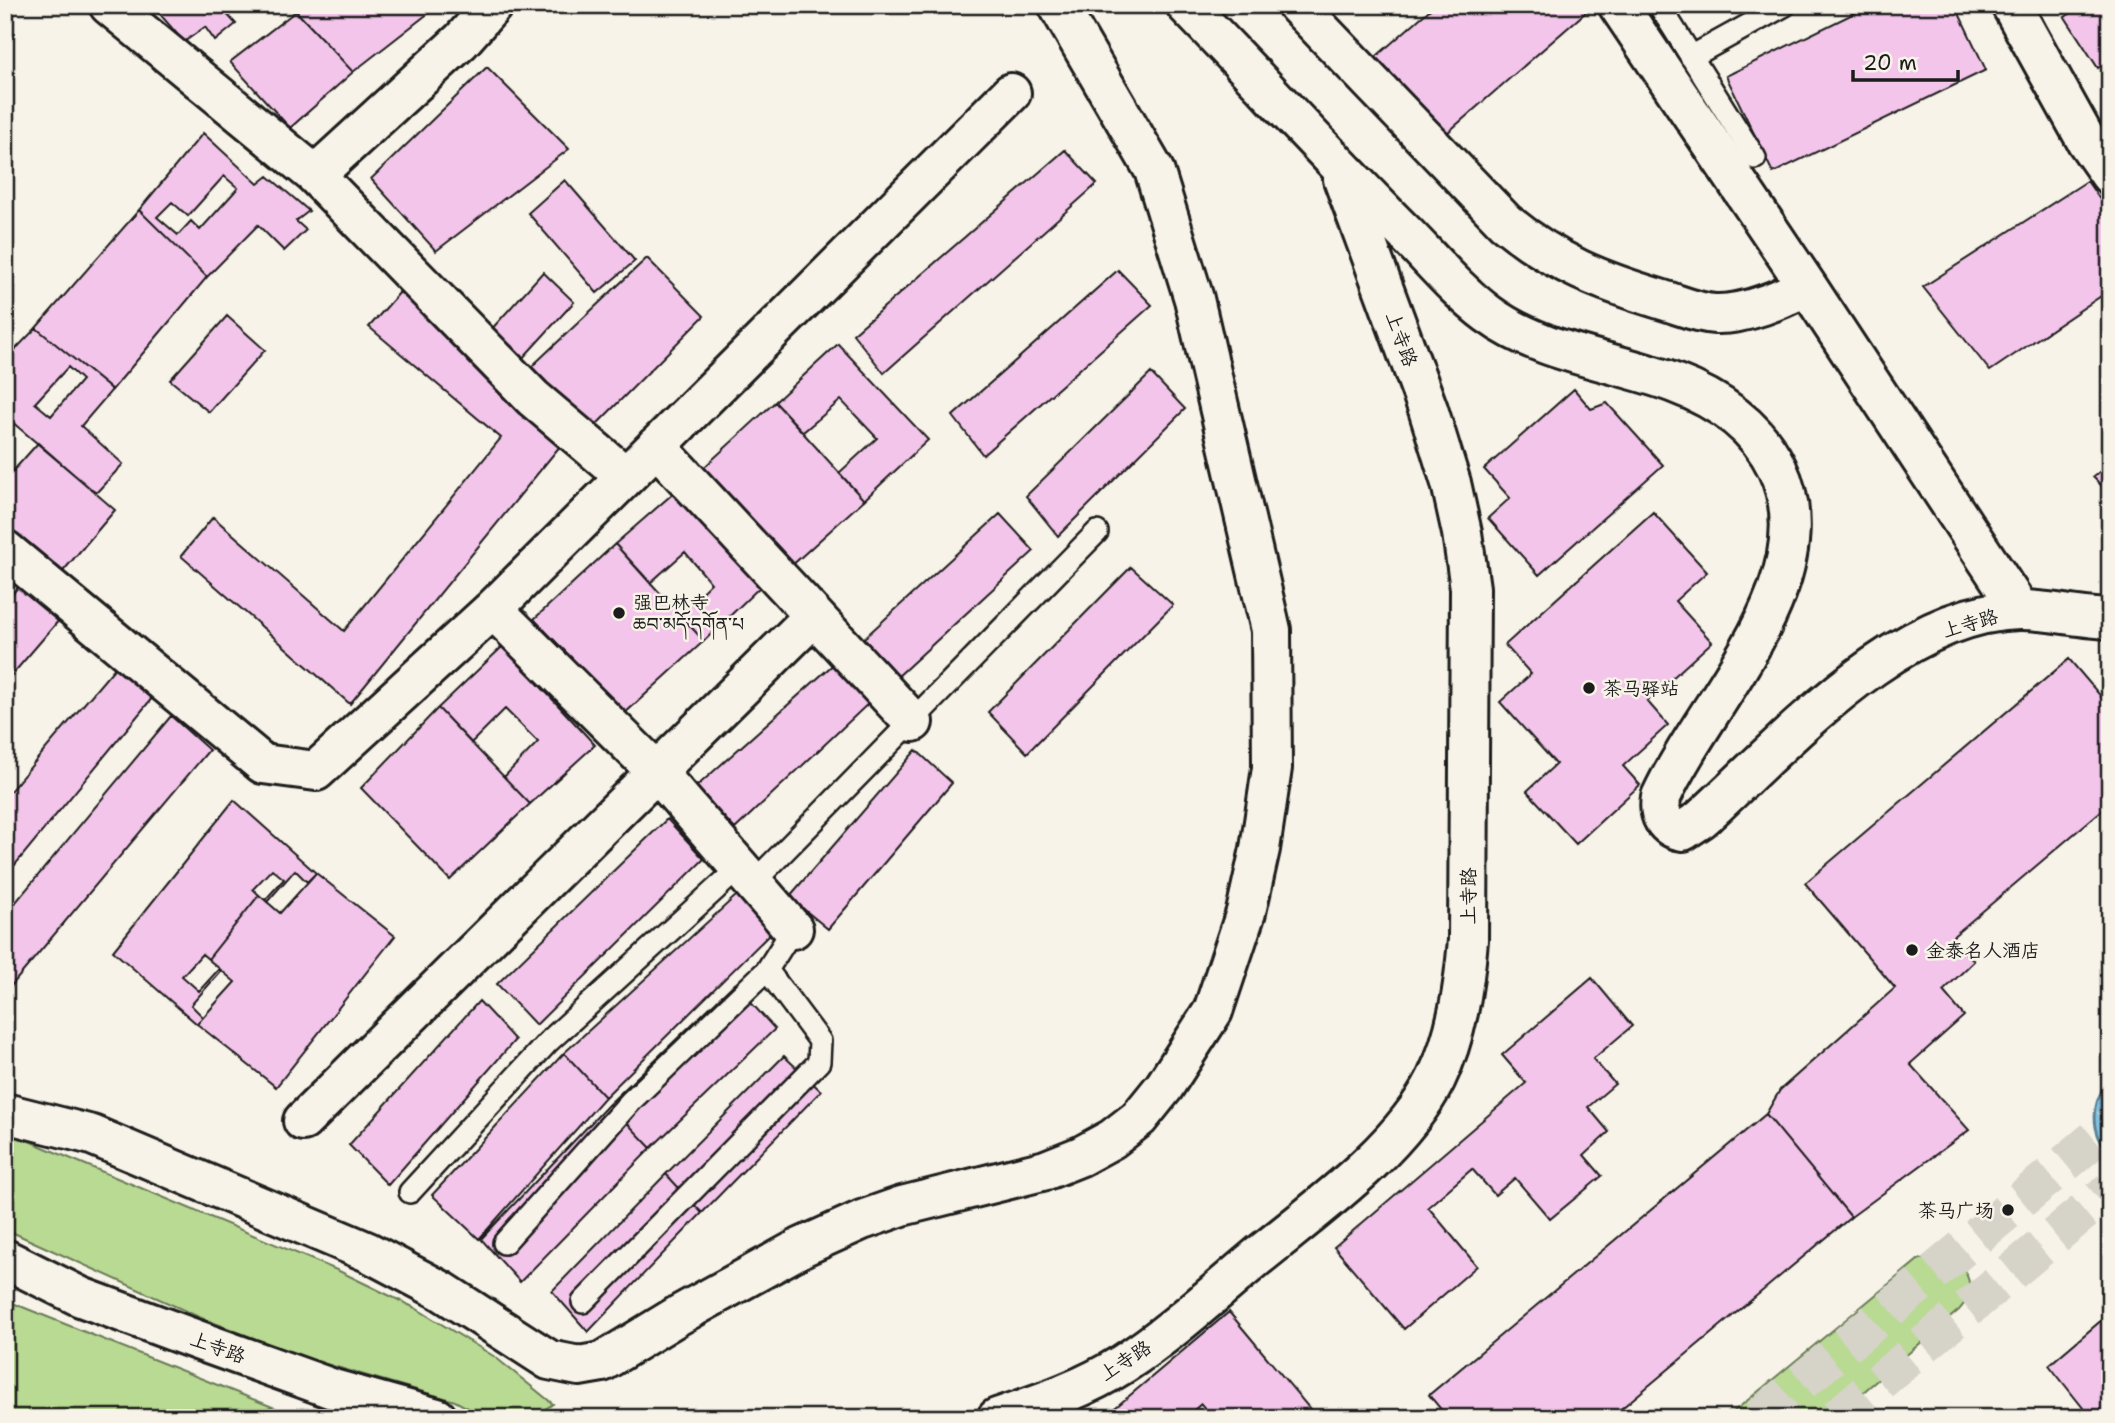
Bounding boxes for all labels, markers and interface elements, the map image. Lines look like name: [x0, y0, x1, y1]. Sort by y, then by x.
scale bar: [1853, 38, 1958, 82]
text: 20 m: [1863, 49, 1917, 77]
street label: 上寺路: [1380, 308, 1423, 370]
place label: 强巴林寺 ཆབ་མདོ་དགོན་པ: [633, 590, 744, 641]
street label: 上寺路: [1939, 604, 2001, 643]
marker: 强巴林寺 ཆབ་མདོ་དགོན་པ: [611, 605, 627, 621]
place label: 茶马驿站: [1603, 676, 1679, 701]
marker: 茶马驿站: [1581, 680, 1597, 696]
street label: 上寺路: [1456, 867, 1481, 925]
place label: 金泰名人酒店: [1926, 938, 2040, 963]
marker: 金泰名人酒店: [1904, 942, 1920, 958]
place label: 茶马广场: [1918, 1198, 1994, 1223]
marker: 茶马广场: [2000, 1202, 2016, 1218]
street label: 上寺路: [187, 1326, 249, 1369]
street label: 上寺路: [1095, 1334, 1156, 1386]

